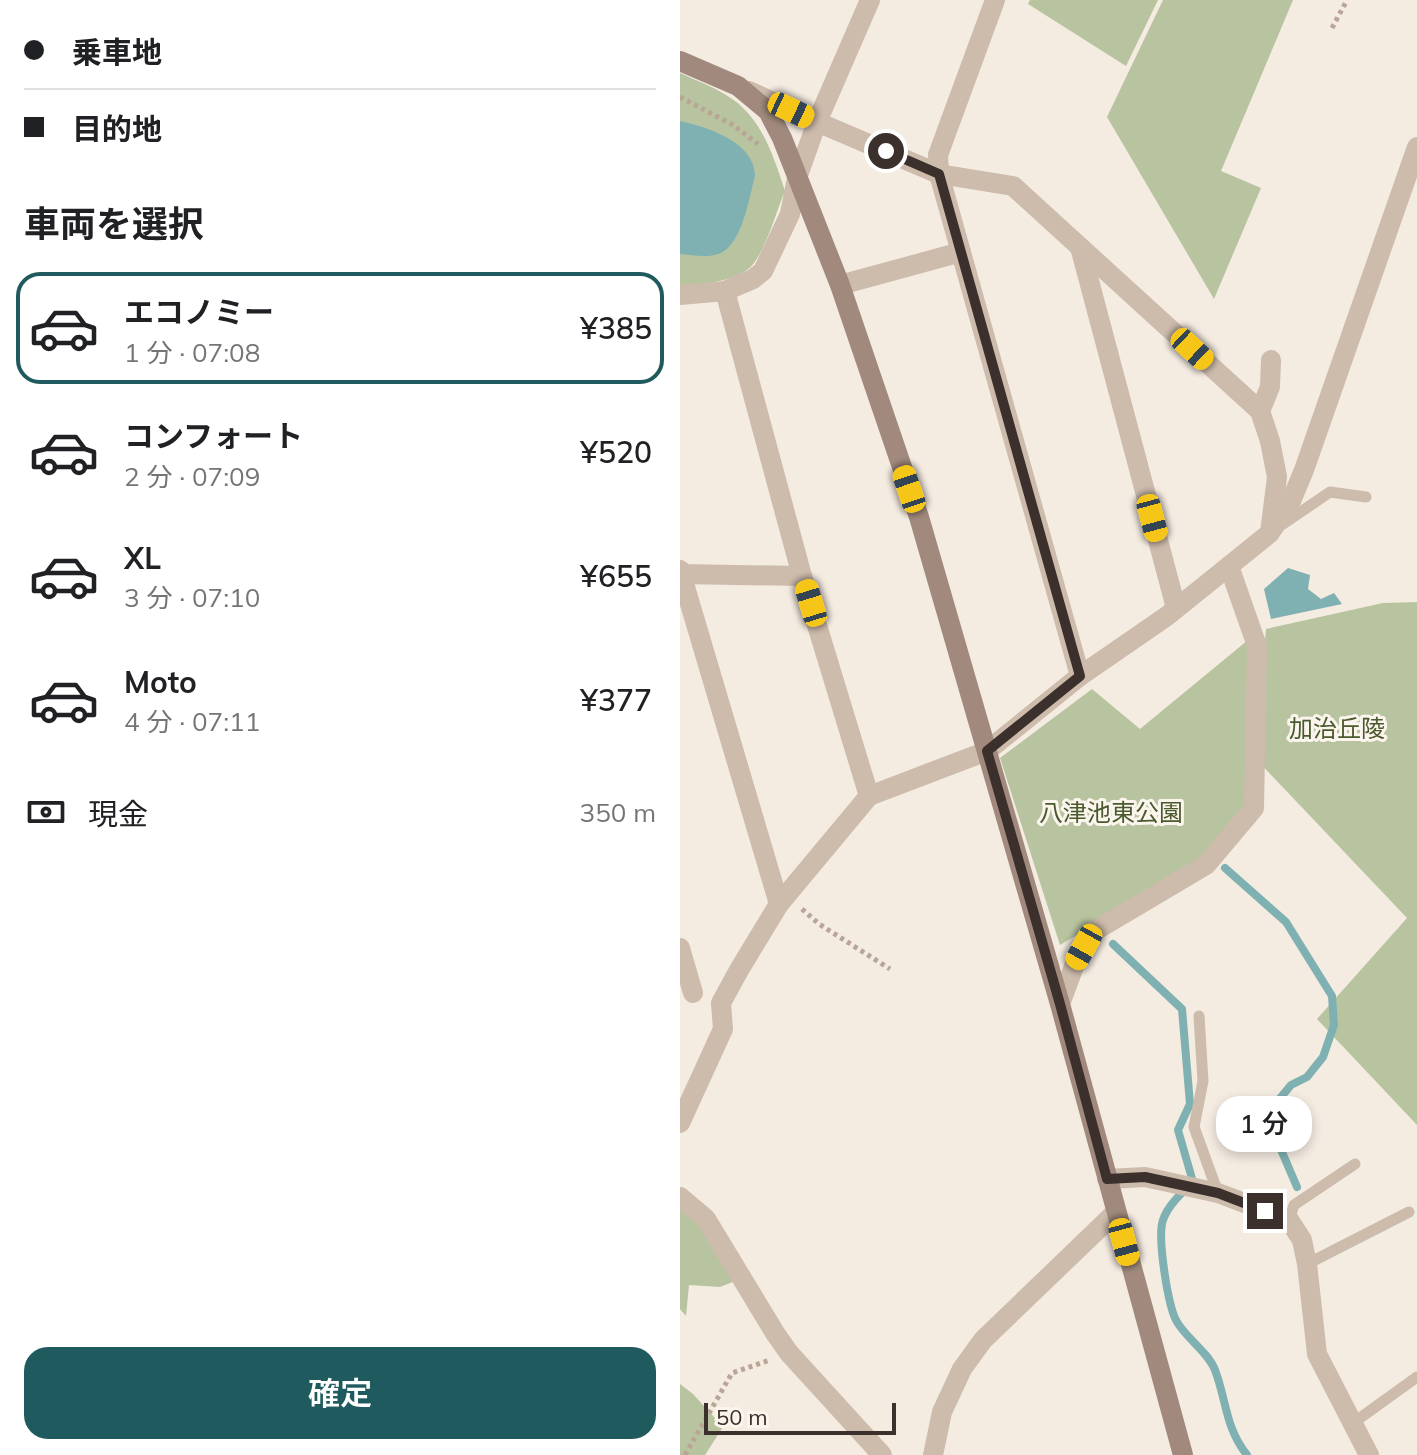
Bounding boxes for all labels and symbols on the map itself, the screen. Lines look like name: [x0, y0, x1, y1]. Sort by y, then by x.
car: [764, 89, 818, 131]
route start: [868, 133, 904, 169]
car: [1166, 324, 1218, 374]
car: [890, 462, 928, 516]
car: [1134, 492, 1170, 544]
car: [793, 577, 829, 629]
park label: 加治丘陵: [1289, 713, 1385, 743]
park label: 八津池東公園: [1039, 797, 1183, 827]
car: [1062, 920, 1106, 974]
callout: 1 分: [1217, 1095, 1313, 1151]
route end: [1247, 1193, 1283, 1229]
car: [1106, 1216, 1142, 1268]
scale bar: [704, 1399, 896, 1435]

